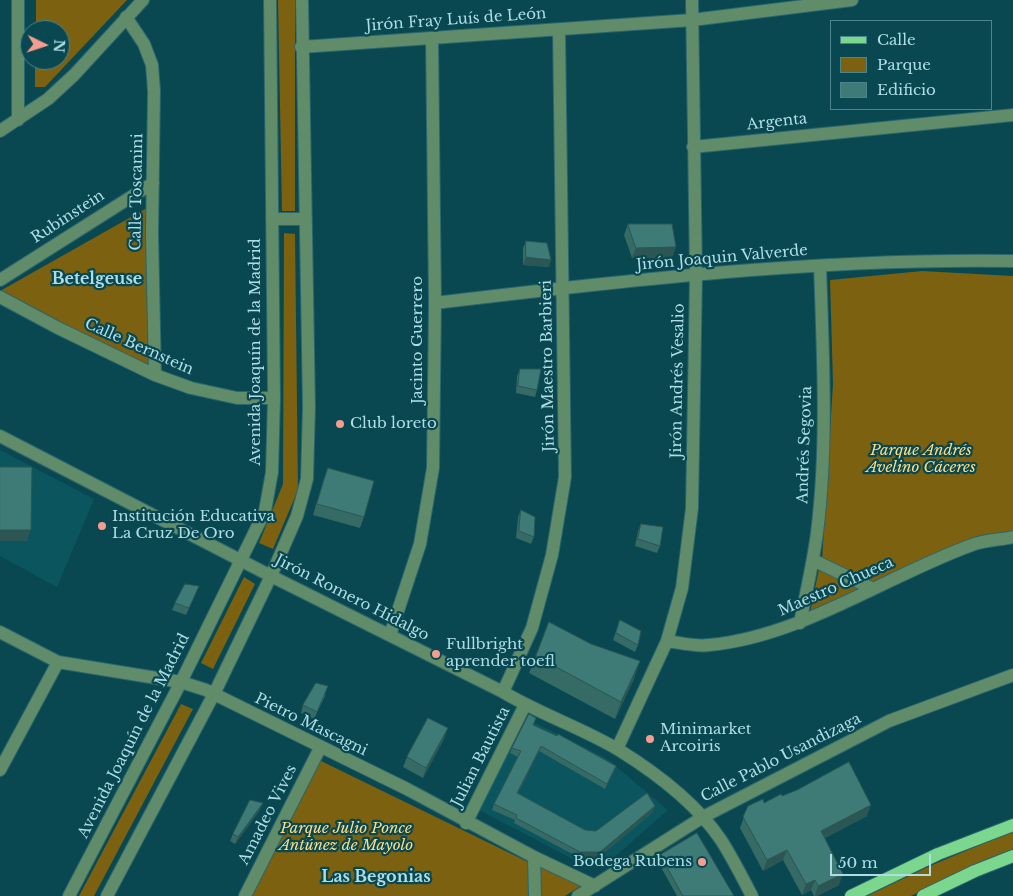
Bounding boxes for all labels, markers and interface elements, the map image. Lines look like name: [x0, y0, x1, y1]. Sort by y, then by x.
street label: Jirón Fray Luís de León: [365, 5, 547, 35]
north arrow: [20, 20, 70, 70]
legend: [830, 20, 993, 110]
text: Calle: [877, 30, 916, 49]
text: N: [50, 39, 68, 53]
text: Parque: [877, 55, 931, 74]
text: Edificio: [877, 80, 936, 99]
street label: Argenta: [746, 110, 808, 134]
street label: Calle Toscanini: [127, 133, 147, 251]
street label: Rubinstein: [28, 187, 108, 247]
street label: Avenida Joaquín de la Madrid: [247, 238, 265, 466]
street label: Jirón Joaquin Valverde: [636, 242, 808, 274]
district label: Betelgeuse: [52, 269, 142, 289]
street label: Jacinto Guerrero: [409, 276, 427, 404]
street label: Jirón Maestro Barbieri: [538, 280, 558, 452]
street label: Jirón Andrés Vesalio: [668, 303, 688, 459]
street label: Calle Bernstein: [82, 315, 196, 379]
street label: Andrés Segovia: [794, 386, 816, 504]
place label: Club loreto: [350, 415, 437, 433]
marker: Club loreto: [334, 418, 346, 430]
park label: Parque Andrés Avelino Cáceres: [866, 442, 976, 477]
place label: Institución Educativa La Cruz De Oro: [112, 508, 275, 543]
marker: Institución Educativa La Cruz De Oro: [96, 520, 108, 532]
street label: Jirón Romero Hidalgo: [272, 551, 432, 645]
street label: Maestro Chueca: [776, 554, 896, 620]
street label: Avenida Joaquín de la Madrid: [74, 631, 194, 841]
place label: Fullbright aprender toefl: [446, 636, 555, 671]
marker: Fullbright aprender toefl: [430, 648, 442, 660]
street label: Pietro Mascagni: [252, 690, 370, 760]
street label: Julian Bautista: [448, 704, 514, 810]
street label: Calle Pablo Usandizaga: [698, 710, 864, 806]
place label: Minimarket Arcoiris: [660, 721, 751, 756]
marker: Minimarket Arcoiris: [644, 733, 656, 745]
street label: Amadeo Vives: [235, 762, 301, 868]
park label: Parque Julio Ponce Antúnez de Mayolo: [279, 820, 413, 855]
scale bar: [833, 844, 934, 876]
place label: Bodega Rubens: [573, 853, 692, 871]
text: 50 m: [838, 853, 878, 872]
marker: Bodega Rubens: [696, 856, 708, 868]
district label: Las Begonias: [321, 867, 431, 887]

